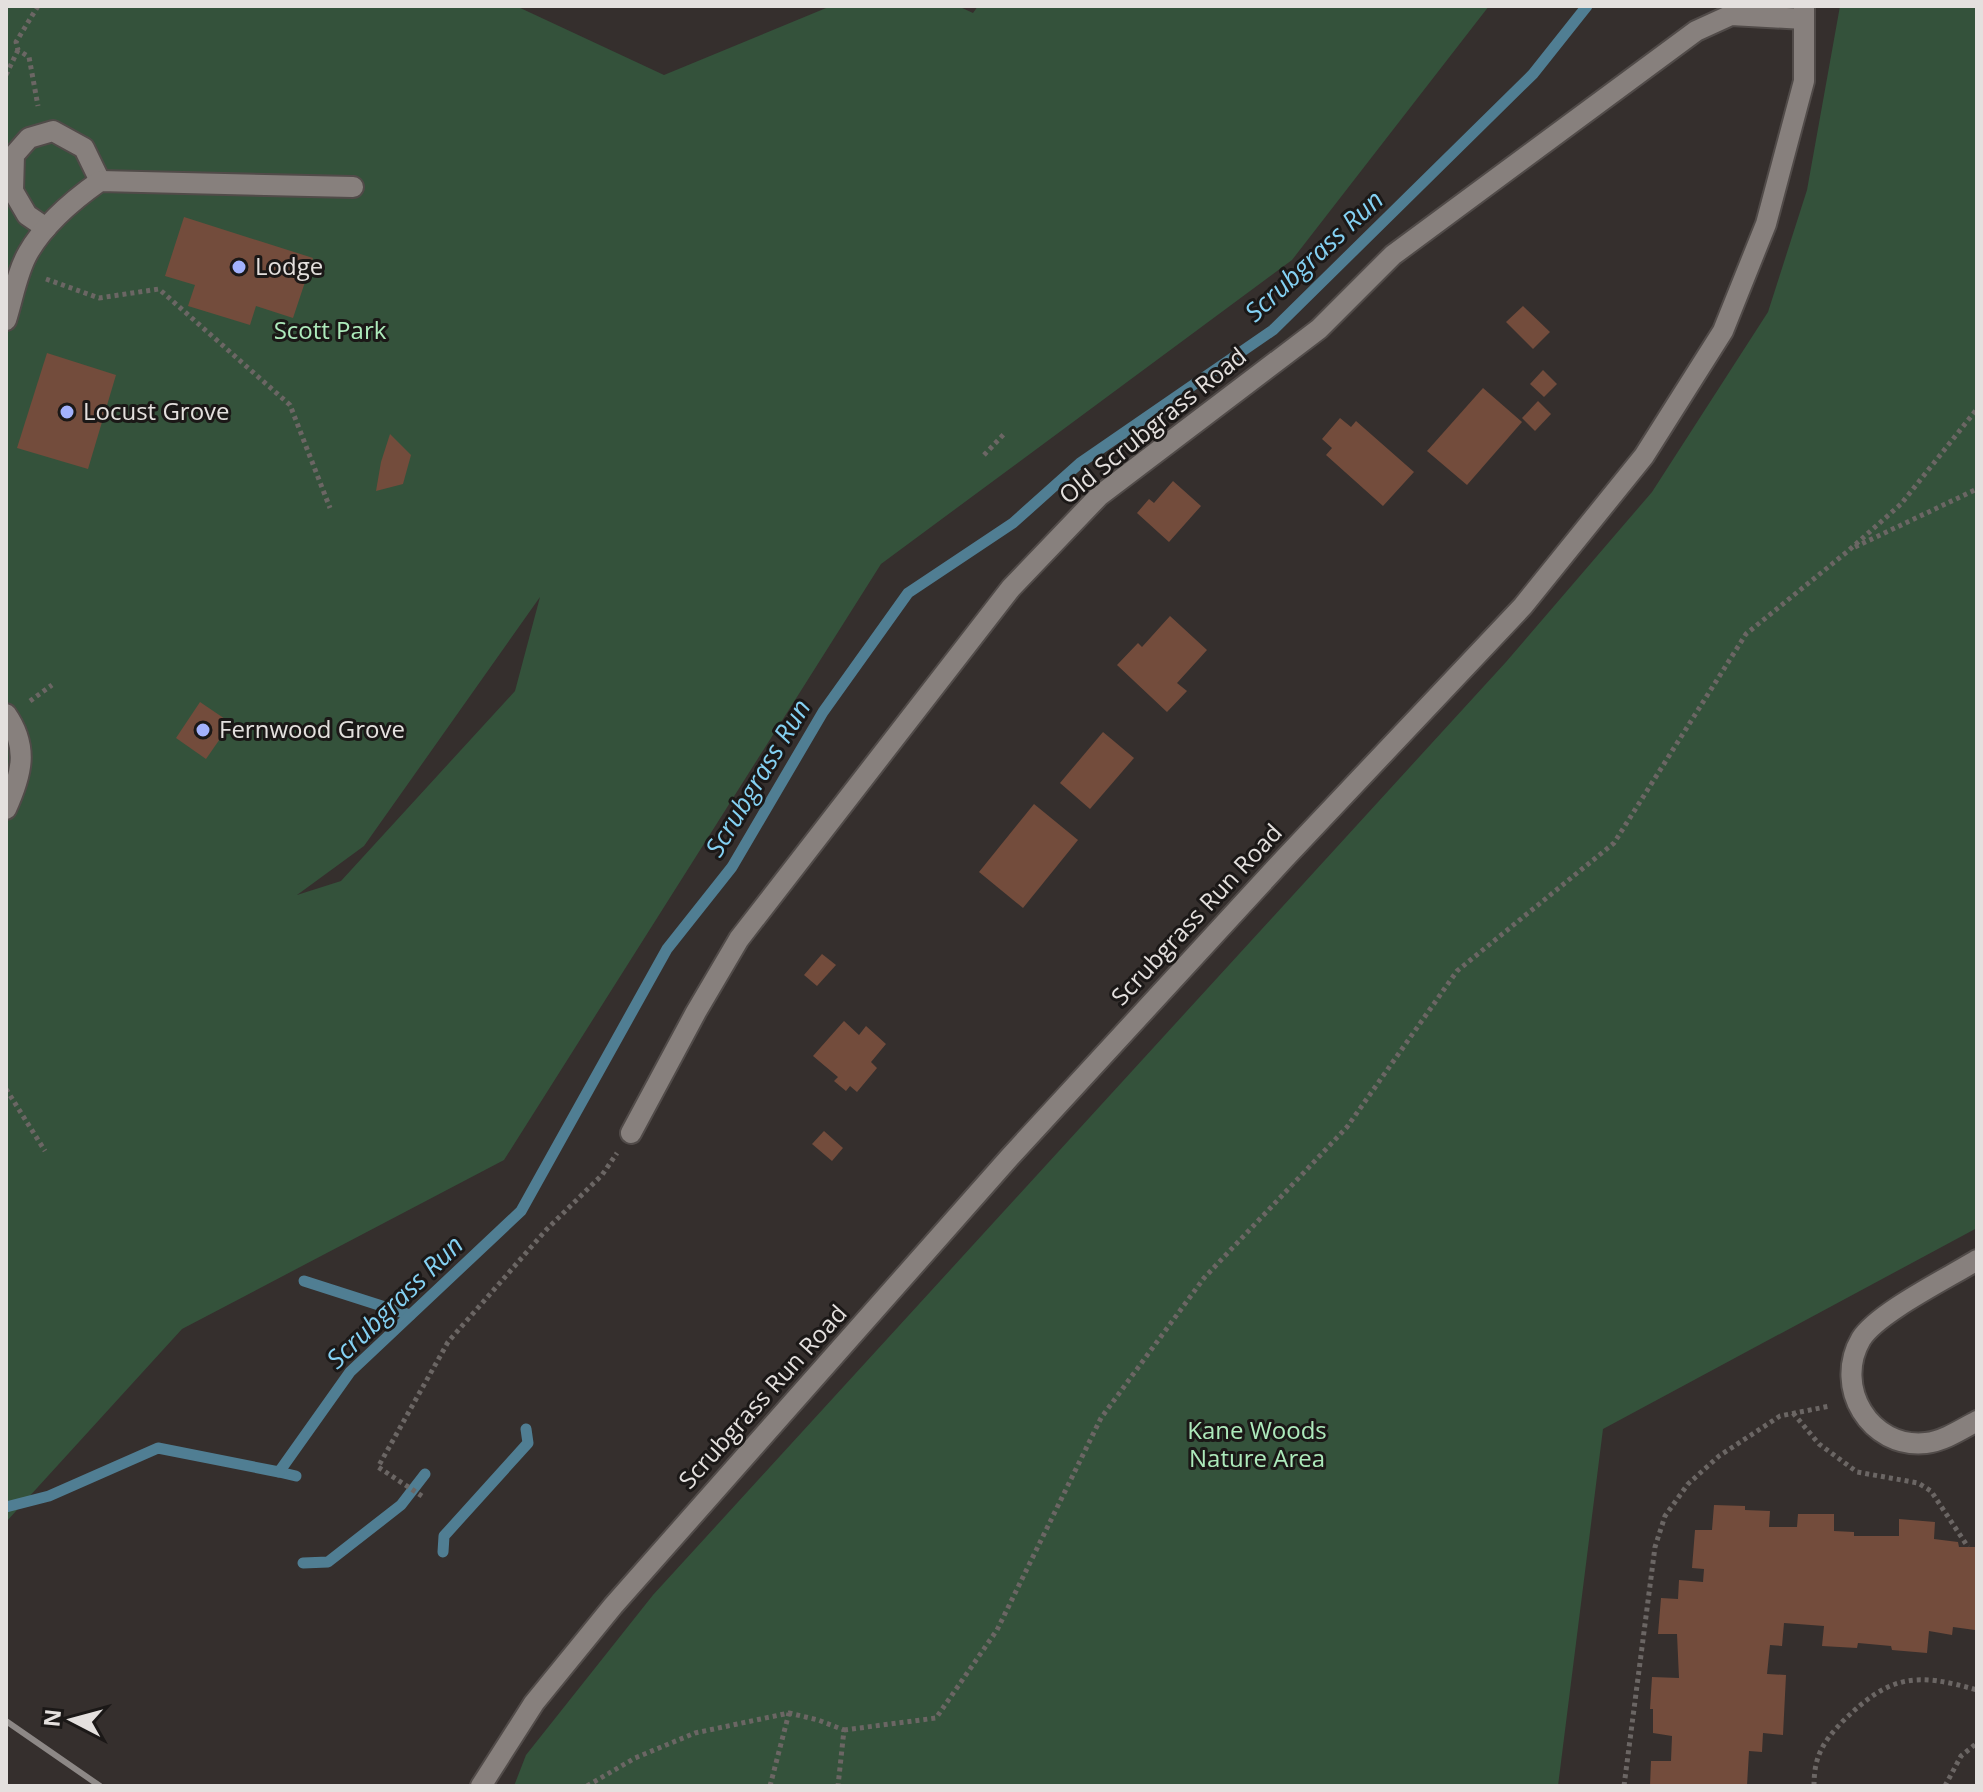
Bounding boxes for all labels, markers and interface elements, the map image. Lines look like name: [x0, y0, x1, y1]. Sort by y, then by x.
water label: Scrubgrass Run: [1236, 182, 1391, 329]
place label: Lodge: [255, 249, 323, 282]
marker: Lodge: [230, 258, 248, 276]
park label: Scott Park: [274, 313, 387, 346]
street label: Old Scrubgrass Road: [1051, 339, 1253, 511]
place label: Locust Grove: [83, 394, 230, 427]
marker: Locust Grove: [58, 403, 76, 421]
water label: Scrubgrass Run: [696, 692, 818, 863]
place label: Fernwood Grove: [219, 712, 405, 745]
marker: Fernwood Grove: [194, 721, 212, 739]
street label: Scrubgrass Run Road: [1103, 816, 1289, 1012]
water label: Scrubgrass Run: [318, 1227, 471, 1376]
street label: Scrubgrass Run Road: [670, 1297, 853, 1495]
park label: Kane Woods Nature Area: [1187, 1413, 1327, 1474]
north arrow: [32, 1680, 112, 1760]
text: N: [35, 1707, 67, 1728]

